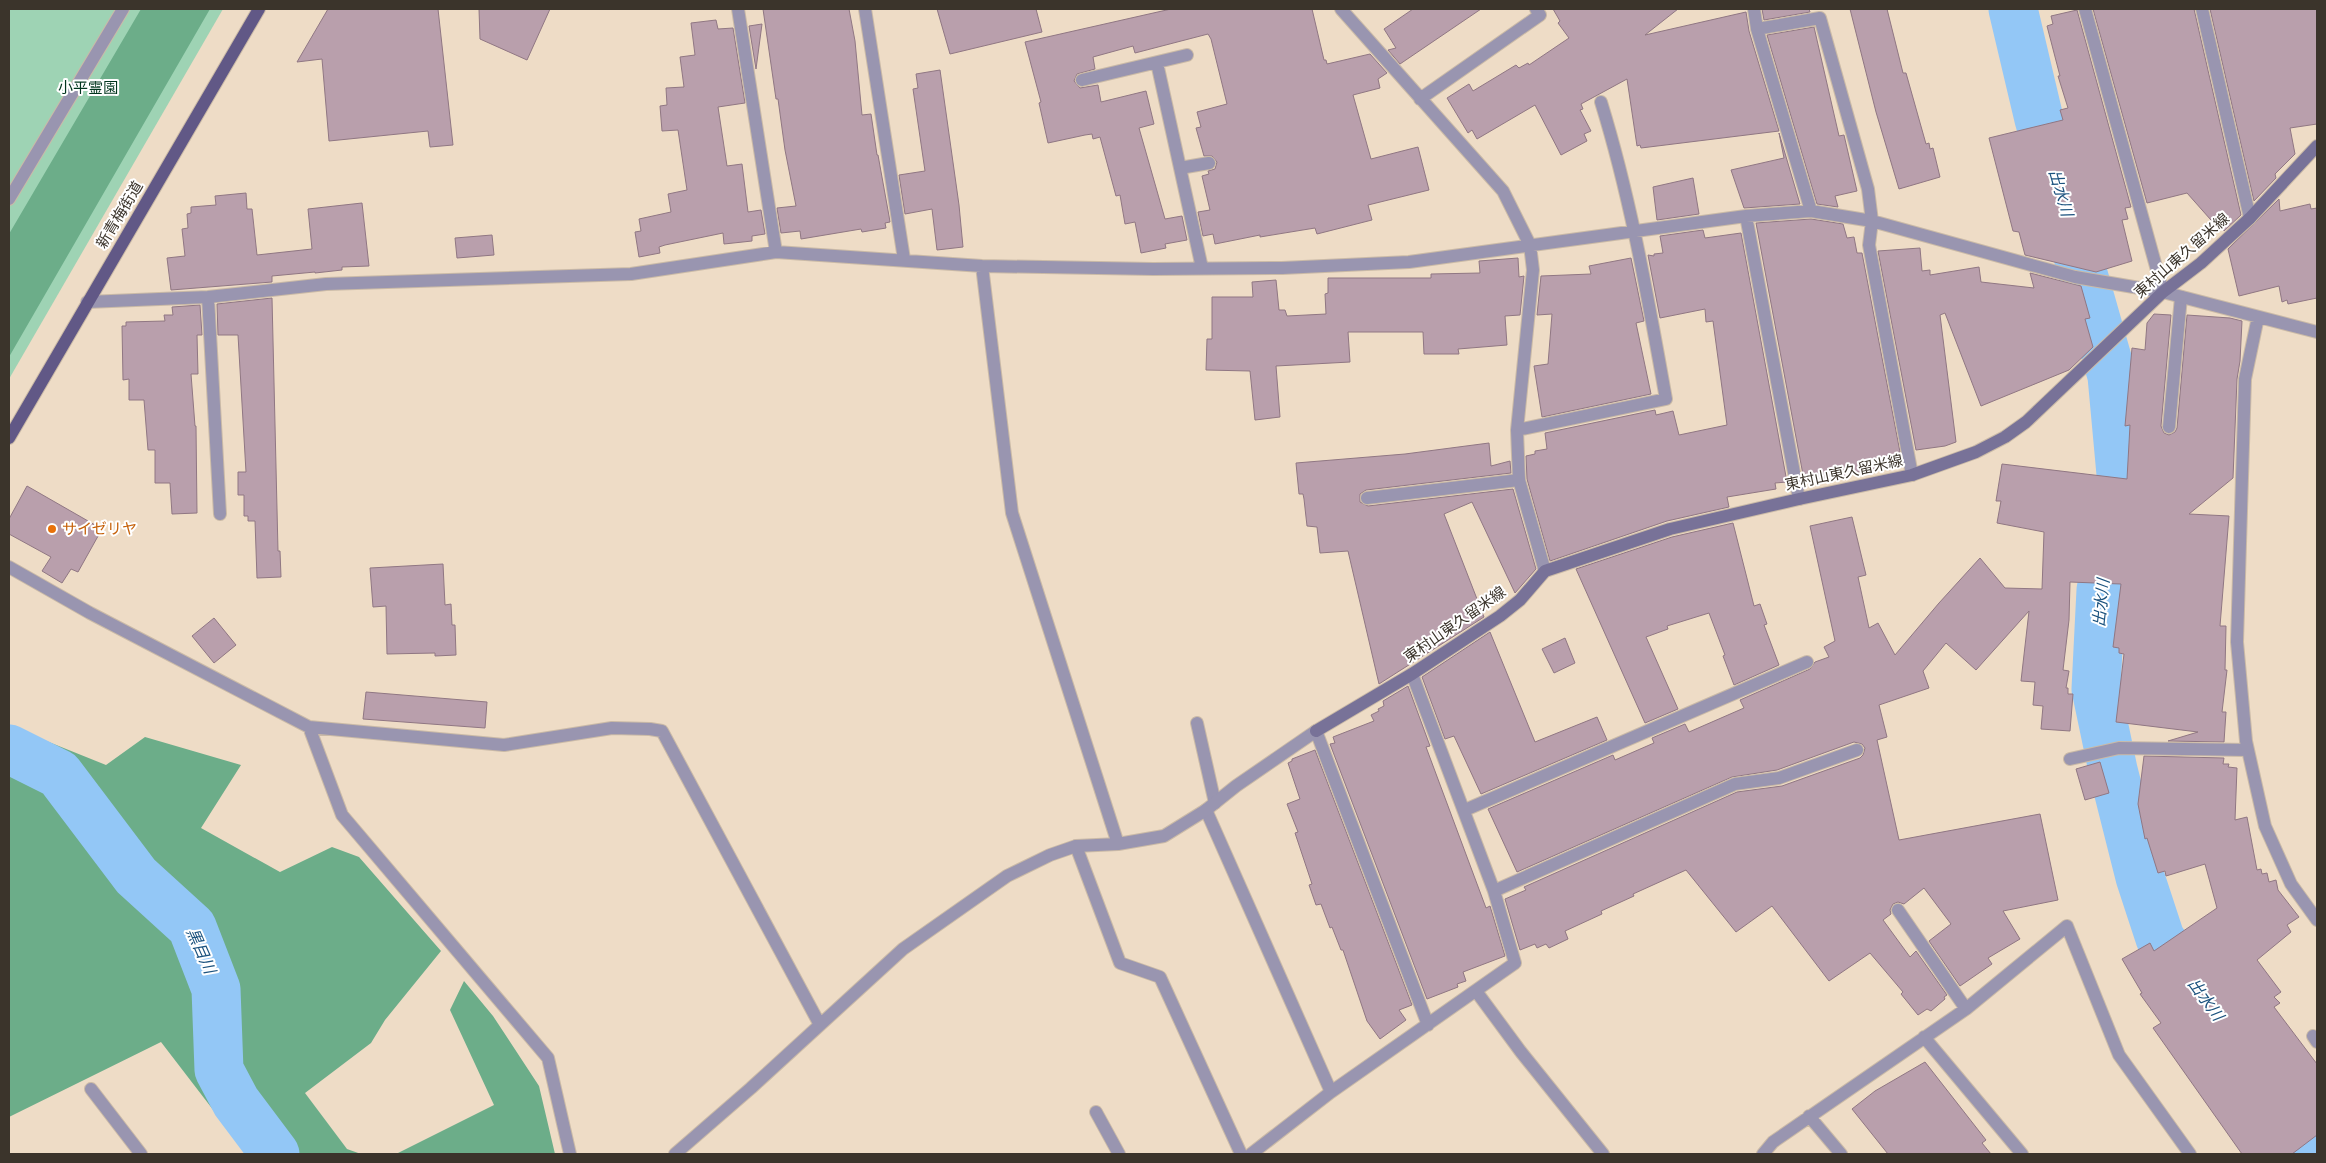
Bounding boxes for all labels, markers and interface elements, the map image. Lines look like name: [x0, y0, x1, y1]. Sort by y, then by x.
park label: 小平霊園: [58, 79, 118, 98]
water label: 出水川: [2044, 167, 2076, 221]
street label: 新青梅街道: [93, 178, 147, 252]
street label: 東村山東久留米線: [2130, 209, 2234, 303]
street label: 東村山東久留米線: [1783, 451, 1905, 495]
place label: サイゼリヤ: [62, 520, 137, 539]
marker: サイゼリヤ: [46, 523, 58, 535]
water label: 出水川: [2090, 576, 2114, 628]
street label: 東村山東久留米線: [1400, 583, 1510, 667]
water label: 黒目川: [182, 925, 219, 979]
water label: 出水川: [2183, 975, 2228, 1027]

